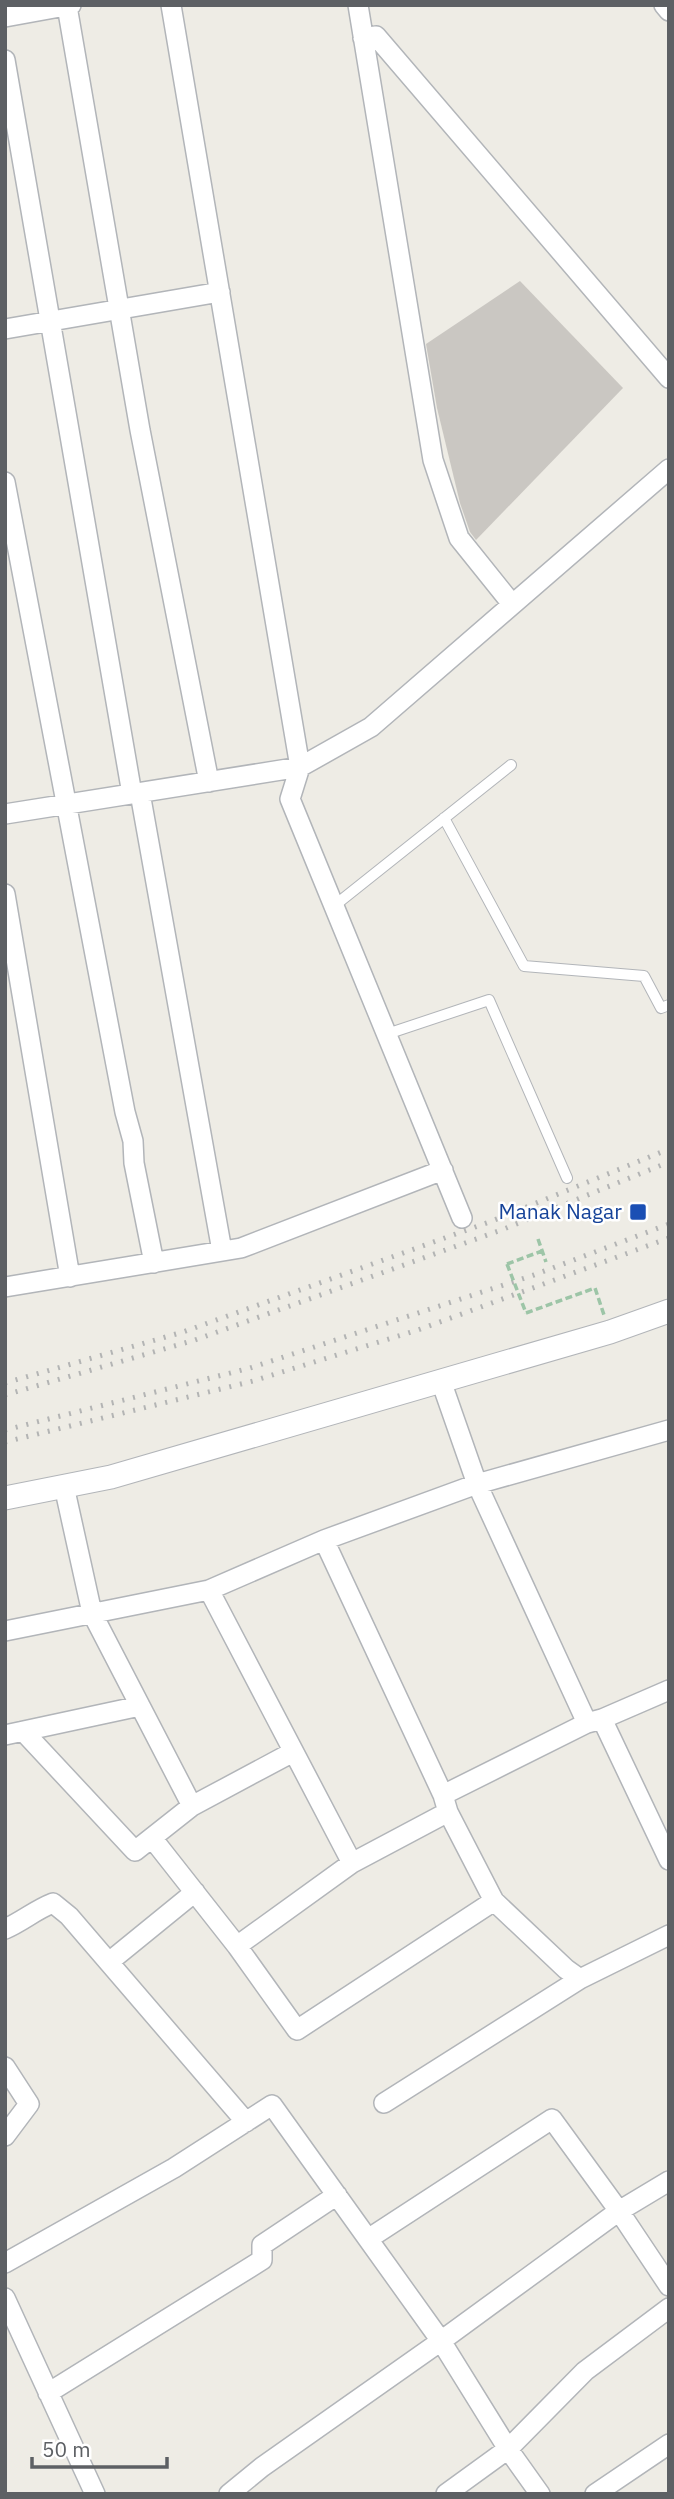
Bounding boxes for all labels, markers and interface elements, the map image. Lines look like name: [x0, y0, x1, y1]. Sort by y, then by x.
place label: Manak Nagar: [499, 1197, 622, 1225]
marker: Manak Nagar: [628, 1202, 648, 1222]
scale bar: [32, 2426, 166, 2470]
text: 50 m: [42, 2435, 91, 2463]

